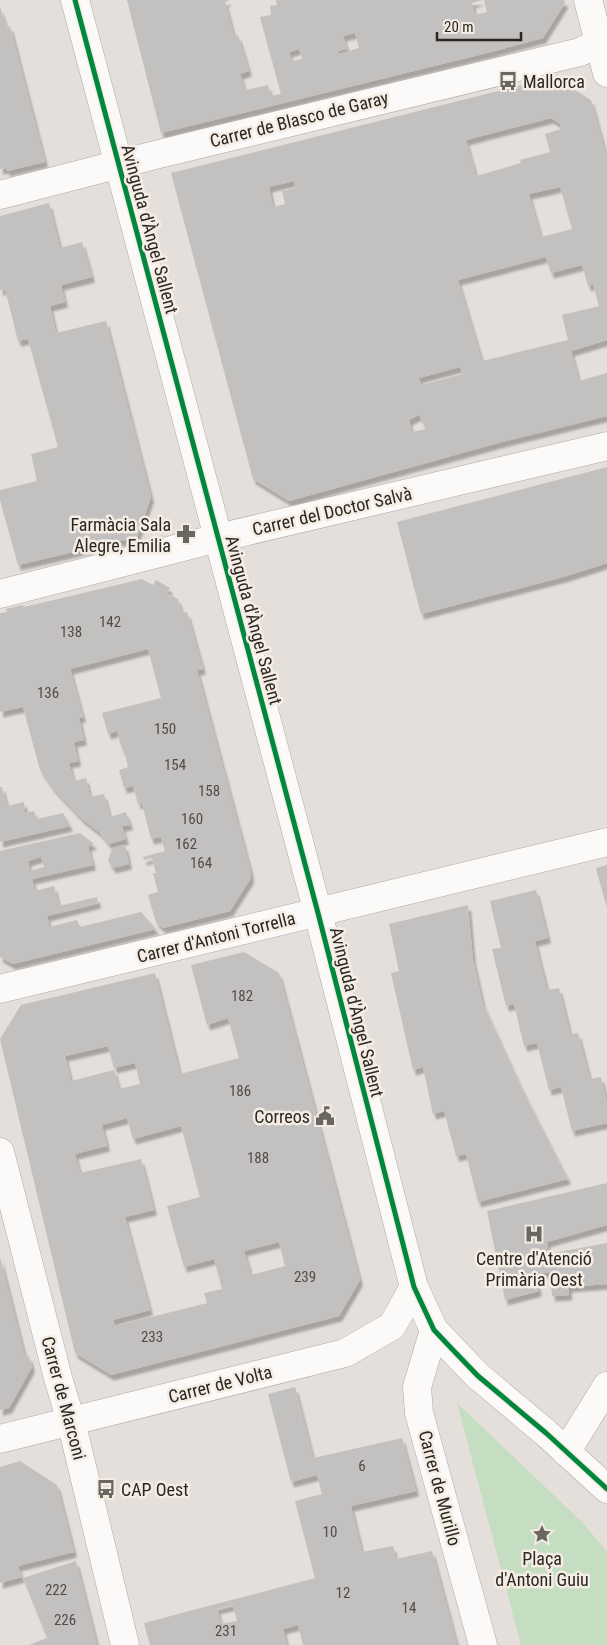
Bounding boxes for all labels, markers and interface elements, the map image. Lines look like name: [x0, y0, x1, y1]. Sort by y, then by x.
scale bar: [437, 10, 521, 42]
text: 20 m: [444, 18, 474, 36]
bus stop icon: Mallorca: [497, 70, 519, 92]
place label: Mallorca: [523, 71, 585, 92]
street label: Carrer de Blasco de Garay: [208, 87, 391, 151]
street label: Avinguda d'Àngel Sallent: [117, 142, 183, 316]
street label: Carrer del Doctor Salvà: [250, 482, 414, 540]
place label: Farmàcia Sala Alegre, Emilia: [70, 514, 171, 556]
pharmacy icon: Farmàcia Sala Alegre, Emilia: [175, 523, 197, 545]
street label: Avinguda d'Àngel Sallent: [221, 533, 287, 707]
house number: 142: [99, 613, 121, 631]
house number: 138: [60, 623, 82, 641]
house number: 136: [37, 684, 59, 702]
house number: 150: [154, 720, 176, 738]
house number: 154: [164, 756, 186, 774]
house number: 158: [198, 782, 220, 800]
house number: 160: [181, 810, 203, 828]
house number: 162: [175, 835, 197, 853]
house number: 164: [190, 854, 212, 872]
street label: Carrer d'Antoni Torrella: [135, 907, 297, 967]
street label: Avinguda d'Àngel Sallent: [326, 925, 388, 1099]
house number: 182: [231, 987, 253, 1005]
house number: 186: [229, 1082, 251, 1100]
public building icon: Correos: [314, 1105, 336, 1127]
place label: Correos: [254, 1106, 310, 1127]
house number: 188: [247, 1149, 269, 1167]
hospital icon: Centre d'Atenció Primària Oest: [523, 1223, 545, 1245]
place label: Centre d'Atenció Primària Oest: [476, 1248, 592, 1290]
house number: 239: [294, 1268, 316, 1286]
house number: 233: [141, 1328, 163, 1346]
street label: Carrer de Marconi: [37, 1334, 91, 1462]
street label: Carrer de Volta: [166, 1361, 274, 1407]
street label: Carrer de Murillo: [415, 1428, 465, 1548]
house number: 6: [358, 1457, 366, 1475]
bus stop icon: CAP Oest: [95, 1478, 117, 1500]
place label: CAP Oest: [121, 1479, 188, 1500]
house number: 10: [323, 1523, 337, 1541]
place icon: Plaça d'Antoni Guiu: [531, 1523, 553, 1545]
place label: Plaça d'Antoni Guiu: [495, 1548, 589, 1590]
house number: 222: [45, 1581, 67, 1599]
house number: 12: [336, 1584, 350, 1602]
house number: 14: [402, 1599, 416, 1617]
house number: 226: [54, 1611, 76, 1629]
house number: 231: [215, 1622, 237, 1640]

